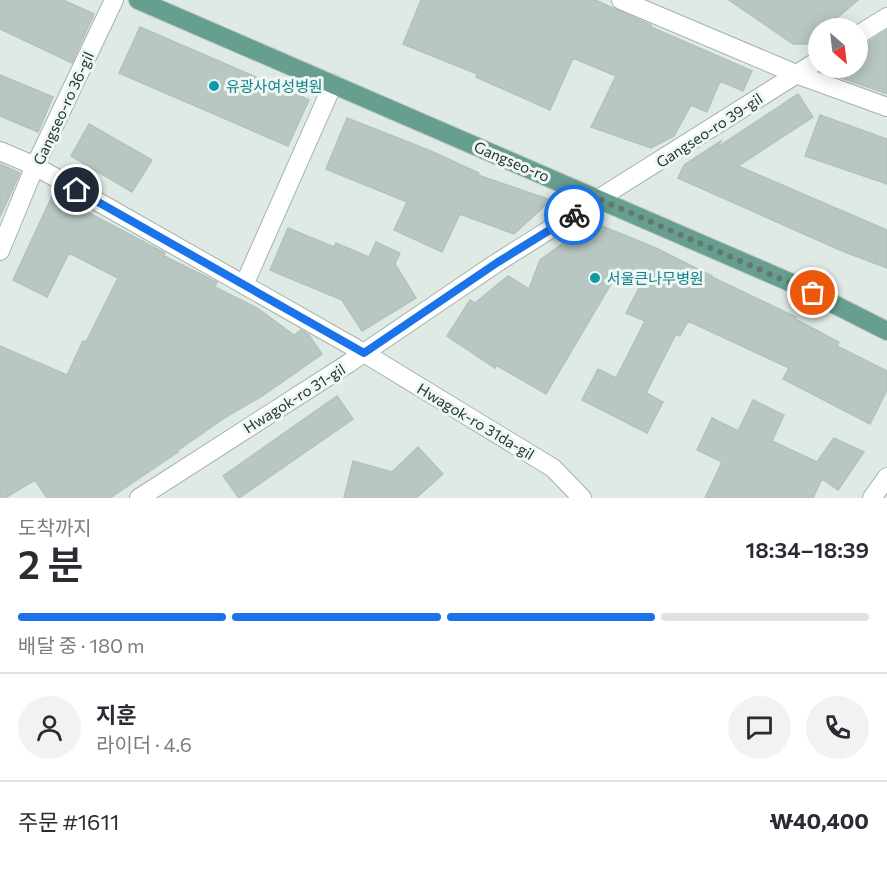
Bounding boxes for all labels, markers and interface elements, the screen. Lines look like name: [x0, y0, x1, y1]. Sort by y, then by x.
north arrow: [808, 18, 868, 78]
map controls: [808, 18, 868, 78]
street label: Gangseo-ro 36-gil: [29, 48, 97, 168]
place label: 유광사여성병원: [226, 77, 323, 95]
marker: 유광사여성병원: [207, 79, 221, 93]
street label: Gangseo-ro 39-gil: [653, 89, 765, 171]
street label: Gangseo-ro: [472, 137, 553, 185]
pin: [51, 164, 102, 215]
icon: home: [60, 173, 93, 206]
courier: [544, 185, 604, 245]
icon: bike: [558, 199, 591, 232]
pin: [787, 267, 838, 318]
place label: 서울큰나무병원: [607, 269, 704, 287]
marker: 서울큰나무병원: [588, 271, 602, 285]
icon: bag: [796, 276, 829, 309]
street label: Hwagok-ro 31-gil: [240, 359, 348, 437]
street label: Hwagok-ro 31da-gil: [414, 379, 538, 463]
text: 도착까지: [18, 515, 92, 539]
text: 18:34–18:39: [746, 536, 869, 563]
text: 2 분: [18, 539, 83, 587]
text: 배달 중 · 180 m: [18, 633, 144, 657]
button: person: [18, 696, 81, 759]
button: chat: [728, 696, 791, 759]
button: phone: [806, 696, 869, 759]
text: 지훈: [96, 701, 136, 728]
text: 라이더 · 4.6: [96, 732, 192, 756]
text: ₩40,400: [769, 807, 869, 834]
text: 주문 #1611: [18, 808, 119, 835]

